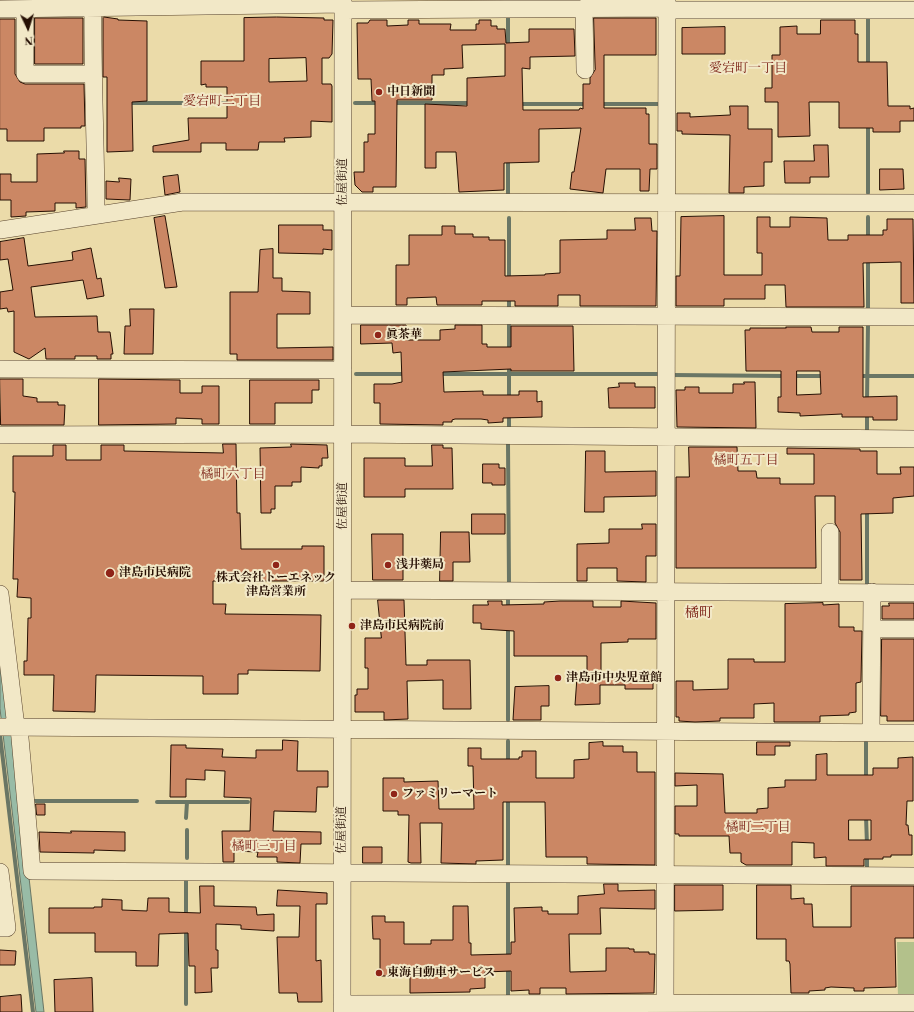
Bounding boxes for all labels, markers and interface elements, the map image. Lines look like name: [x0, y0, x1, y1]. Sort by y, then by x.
north arrow: [8, 8, 48, 48]
text: N: [24, 33, 34, 47]
district label: 愛宕町一丁目: [709, 61, 787, 77]
place label: 中日新聞: [387, 85, 435, 99]
marker: 中日新聞: [374, 87, 384, 97]
district label: 愛宕町二丁目: [183, 94, 261, 110]
street label: 佐屋街道: [336, 158, 350, 206]
place label: 眞茶華: [386, 328, 422, 342]
marker: 眞茶華: [373, 330, 383, 340]
district label: 橘町五丁目: [714, 453, 778, 469]
district label: 橘町六丁目: [201, 467, 265, 483]
street label: 佐屋街道: [336, 482, 350, 530]
place label: 浅井薬局: [396, 558, 444, 572]
marker: 株式会社トーエネック 津島営業所: [271, 560, 281, 570]
marker: 浅井薬局: [383, 560, 393, 570]
place label: 津島市民病院: [119, 566, 191, 580]
marker: 津島市民病院: [104, 567, 116, 579]
place label: 株式会社トーエネック 津島営業所: [216, 571, 336, 599]
district label: 橘町: [685, 606, 713, 622]
place label: 津島市民病院前: [360, 619, 444, 633]
marker: 津島市民病院前: [347, 621, 357, 631]
place label: 津島市中央児童館: [566, 671, 662, 685]
marker: 津島市中央児童館: [553, 673, 563, 683]
place label: ファミリーマート: [402, 787, 498, 801]
marker: ファミリーマート: [389, 789, 399, 799]
street label: 佐屋街道: [335, 806, 349, 854]
district label: 橘町二丁目: [726, 820, 790, 836]
district label: 橘町三丁目: [232, 839, 296, 855]
place label: 東海自動車サービス: [387, 966, 495, 980]
marker: 東海自動車サービス: [374, 968, 384, 978]

